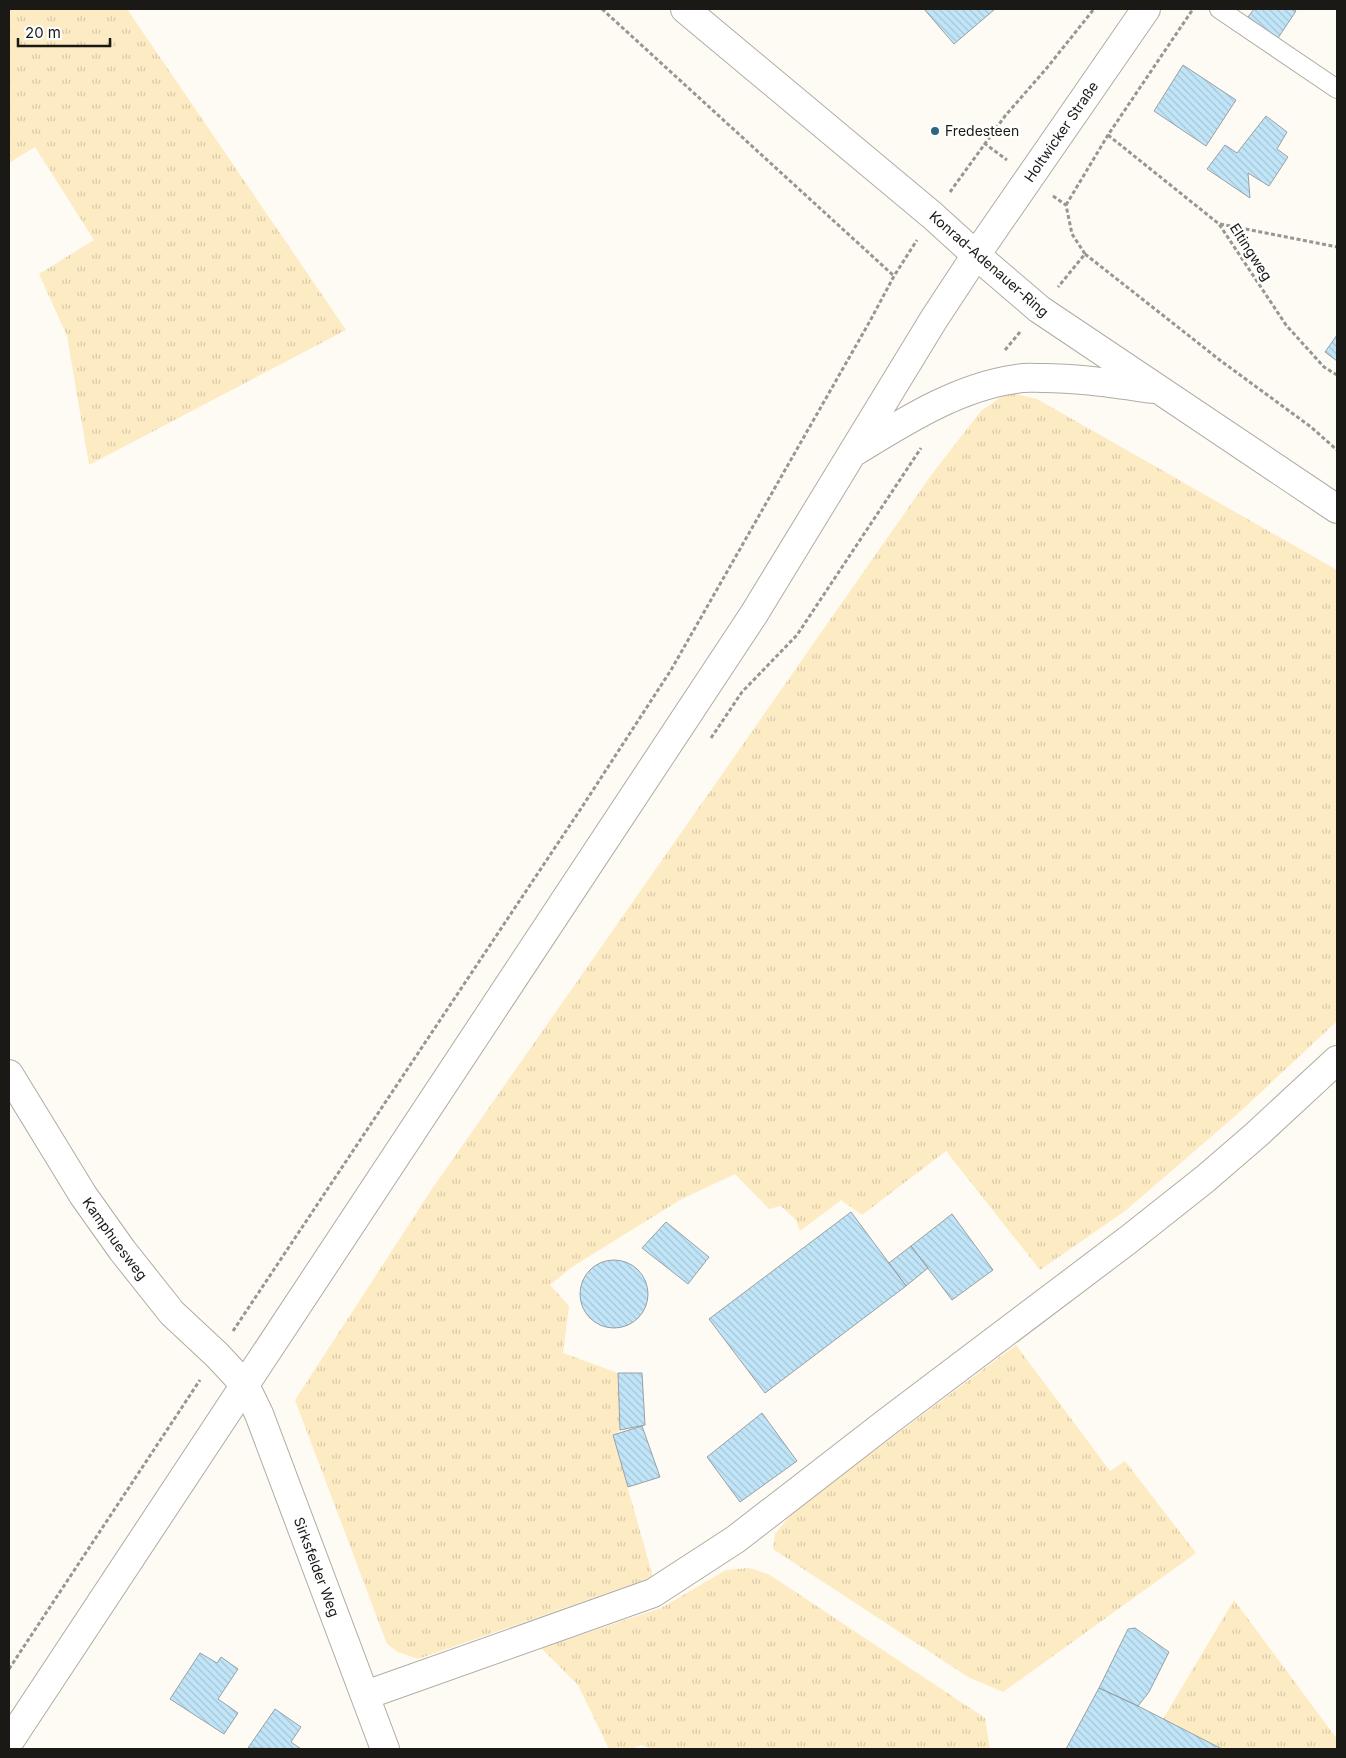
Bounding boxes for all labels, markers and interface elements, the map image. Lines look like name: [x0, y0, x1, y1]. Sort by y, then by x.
scale bar: [18, 15, 110, 47]
text: 20 m: [25, 23, 61, 42]
street label: Holtwicker Straße: [1020, 78, 1101, 185]
place label: Fredesteen: [945, 122, 1019, 139]
marker: Fredesteen: [929, 125, 941, 137]
street label: Konrad-Adenauer-Ring: [926, 207, 1052, 320]
street label: Eltingweg: [1227, 220, 1276, 284]
street label: Kamphuesweg: [79, 1194, 151, 1283]
street label: Sirksfelder Weg: [291, 1515, 343, 1619]

